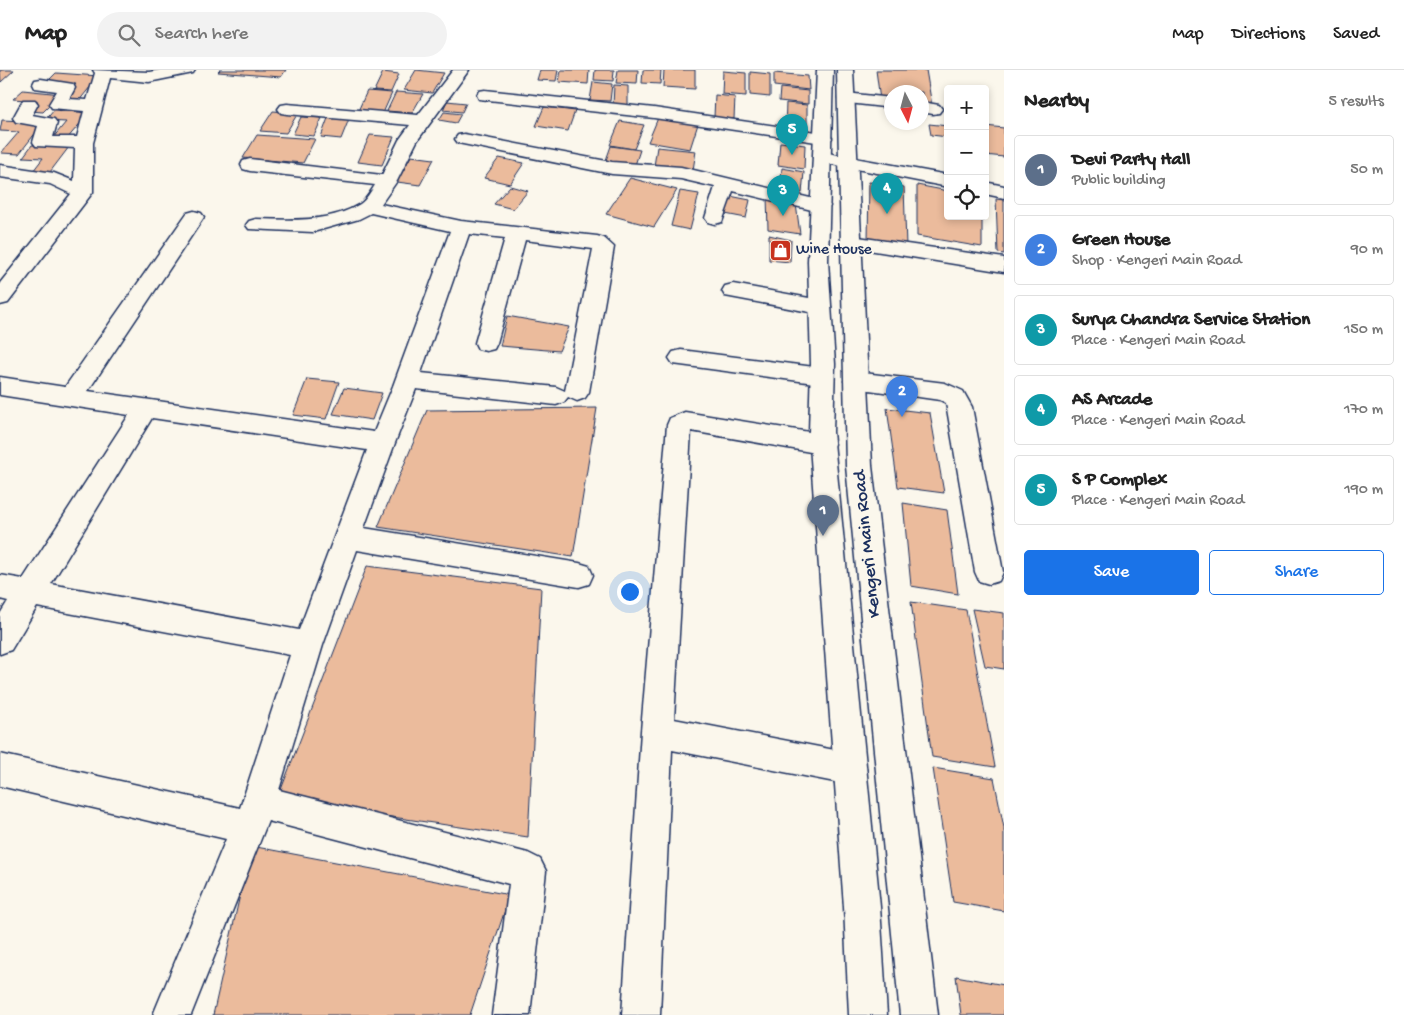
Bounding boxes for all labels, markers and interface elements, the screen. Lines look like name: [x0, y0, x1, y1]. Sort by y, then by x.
search box: [97, 12, 447, 57]
text: Map: [25, 20, 67, 49]
icon: search: [115, 21, 143, 49]
text: Search here: [155, 23, 248, 46]
text: Map: [1172, 24, 1204, 45]
text: Directions: [1232, 24, 1305, 45]
text: Saved: [1333, 24, 1379, 45]
north arrow: [884, 85, 929, 130]
map controls: [944, 85, 989, 220]
button: +: [944, 85, 989, 130]
text: Nearby: [1024, 90, 1089, 115]
text: 5 results: [1329, 93, 1384, 112]
pin: 5: [776, 114, 808, 155]
button: −: [944, 130, 989, 175]
text: Devi Party Hall: [1072, 149, 1190, 172]
text: 1: [1038, 161, 1044, 180]
text: 50 m: [1350, 161, 1383, 180]
text: Public building: [1072, 172, 1166, 191]
pin: 4: [871, 173, 903, 214]
pin: 3: [767, 175, 799, 216]
button: locate: [944, 175, 989, 220]
text: Green House: [1072, 229, 1170, 252]
shop icon: Wine House: [768, 238, 792, 262]
place label: Wine House: [796, 241, 873, 260]
text: 2: [1037, 241, 1045, 260]
text: 90 m: [1351, 241, 1383, 260]
text: Shop · Kengeri Main Road: [1072, 252, 1242, 271]
text: Surya Chandra Service Station: [1072, 309, 1310, 332]
text: 3: [1037, 321, 1045, 340]
text: 150 m: [1344, 321, 1383, 340]
text: Place · Kengeri Main Road: [1072, 332, 1244, 351]
pin: 2: [886, 376, 918, 417]
text: AS Arcade: [1072, 389, 1152, 412]
text: 4: [1037, 401, 1045, 420]
text: 170 m: [1344, 401, 1383, 420]
text: Place · Kengeri Main Road: [1072, 412, 1244, 431]
street label: Kengeri Main Road: [849, 467, 887, 619]
text: S P Complex: [1072, 469, 1167, 492]
text: 5: [1037, 481, 1045, 500]
text: 190 m: [1344, 481, 1383, 500]
text: Place · Kengeri Main Road: [1072, 492, 1244, 511]
pin: 1: [807, 495, 839, 536]
button: Save: [1024, 550, 1199, 595]
button: Share: [1209, 550, 1384, 595]
your location: [617, 579, 643, 605]

